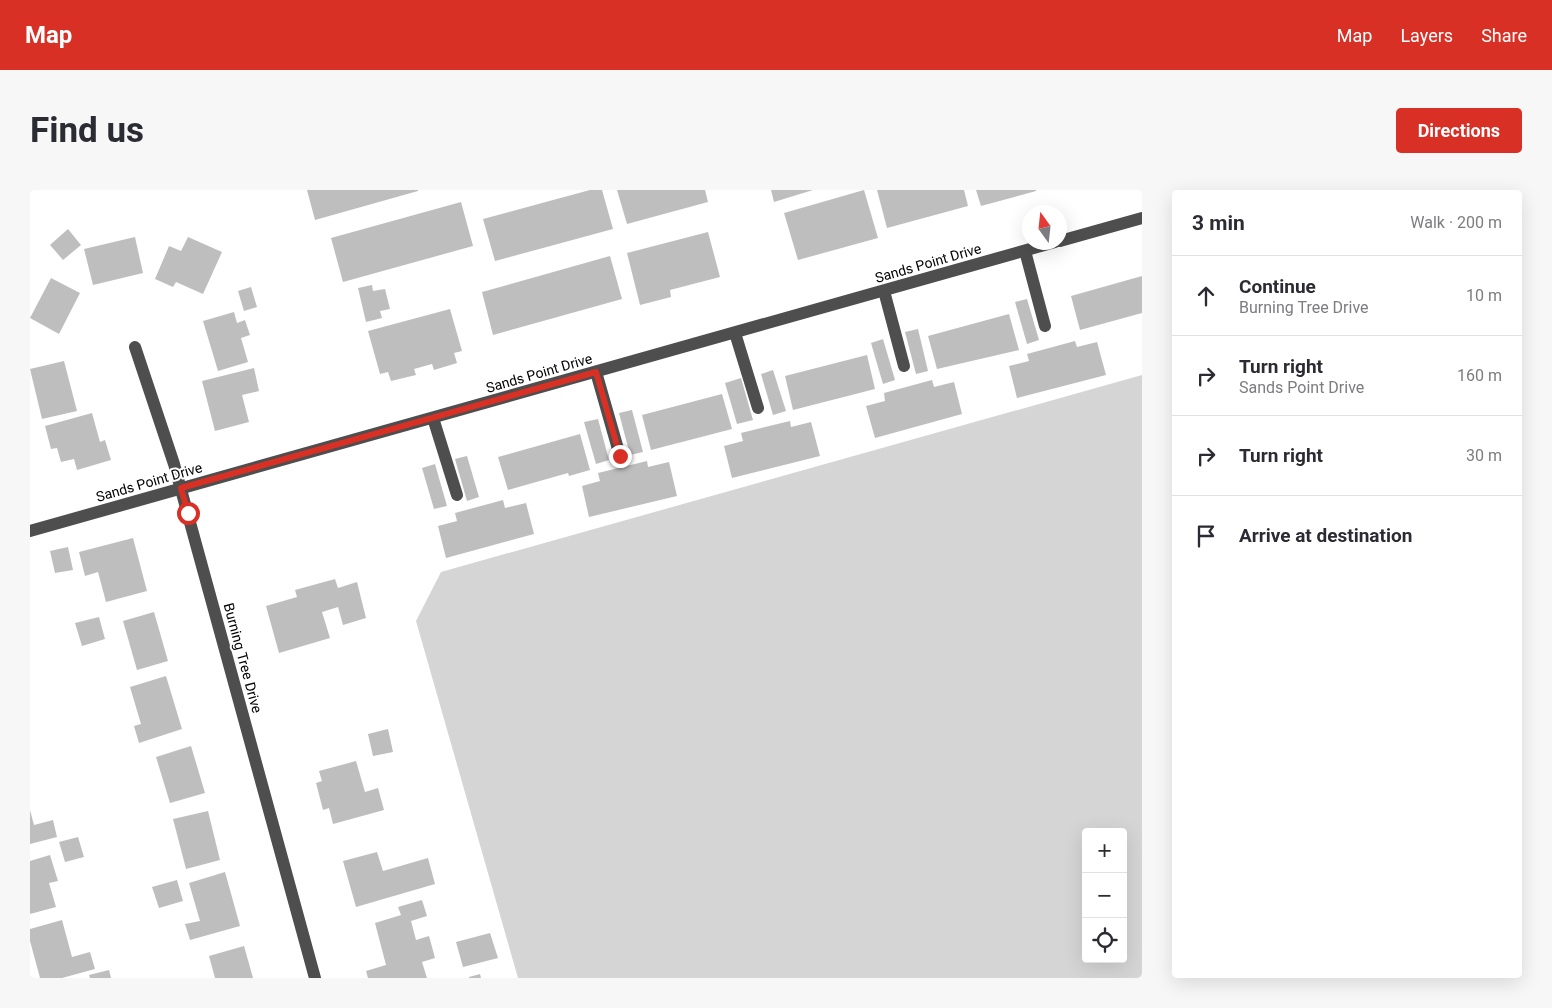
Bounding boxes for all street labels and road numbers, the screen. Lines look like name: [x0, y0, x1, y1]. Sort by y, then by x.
street label: Sands Point Drive: [873, 240, 983, 286]
street label: Sands Point Drive: [484, 350, 594, 396]
street label: Sands Point Drive: [94, 459, 204, 505]
street label: Burning Tree Drive: [221, 601, 265, 715]

